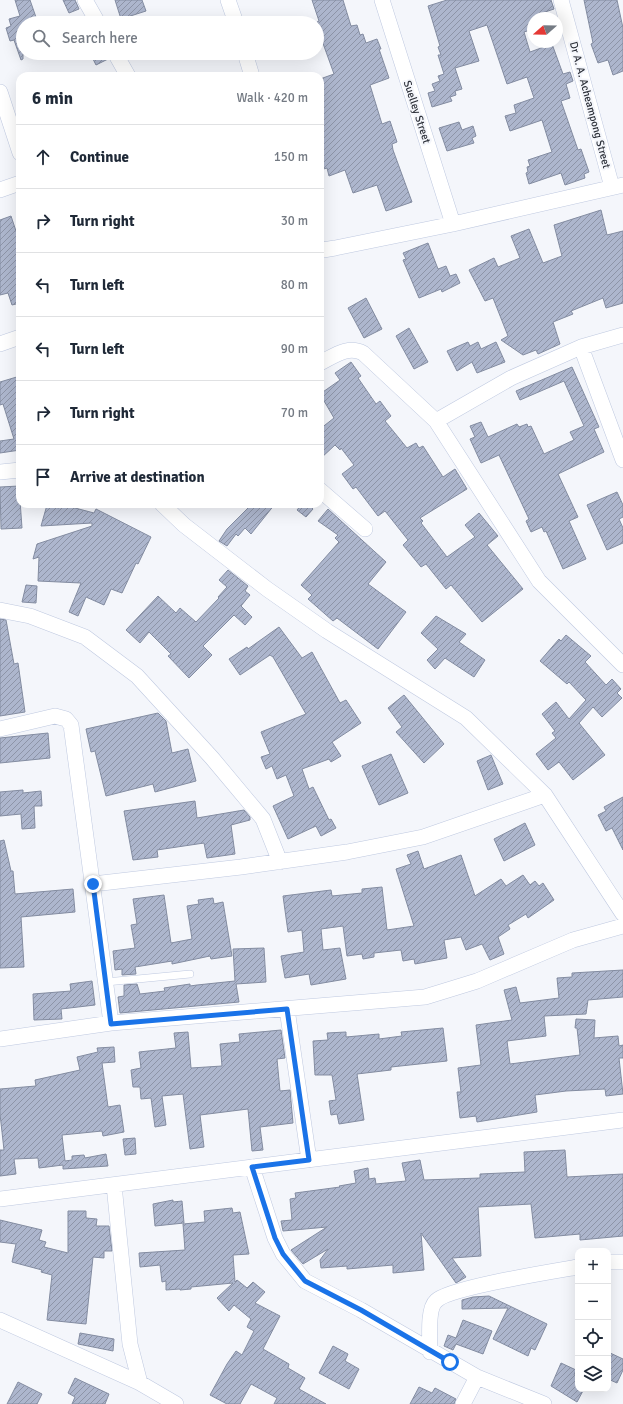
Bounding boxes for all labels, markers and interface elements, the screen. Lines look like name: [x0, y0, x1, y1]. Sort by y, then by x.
north arrow: [527, 12, 563, 48]
search box: [16, 16, 324, 60]
icon: search: [30, 27, 52, 49]
text: Search here: [62, 29, 138, 47]
street label: Dr A. A. Acheampong Street: [567, 40, 613, 170]
street label: Suelley Street: [401, 79, 433, 145]
text: 6 min: [32, 88, 73, 109]
text: Walk · 420 m: [237, 90, 308, 106]
icon: ahead: [32, 146, 54, 168]
text: Continue: [70, 148, 129, 166]
text: 150 m: [274, 149, 308, 165]
icon: right: [32, 210, 54, 232]
text: Turn right: [70, 212, 135, 230]
text: 30 m: [281, 213, 308, 229]
icon: left: [32, 274, 54, 296]
text: Turn left: [70, 276, 124, 294]
text: 80 m: [281, 277, 308, 293]
icon: left: [32, 338, 54, 360]
text: Turn left: [70, 340, 124, 358]
text: 90 m: [281, 341, 308, 357]
icon: right: [32, 402, 54, 424]
text: Turn right: [70, 404, 135, 422]
text: 70 m: [281, 405, 308, 421]
icon: arrive: [32, 466, 54, 488]
text: Arrive at destination: [70, 468, 205, 486]
route end: [84, 875, 102, 893]
map controls: [575, 1248, 611, 1392]
button: +: [575, 1248, 611, 1284]
button: −: [575, 1284, 611, 1320]
button: locate: [575, 1320, 611, 1356]
route start: [441, 1353, 459, 1371]
button: layers: [575, 1356, 611, 1392]

